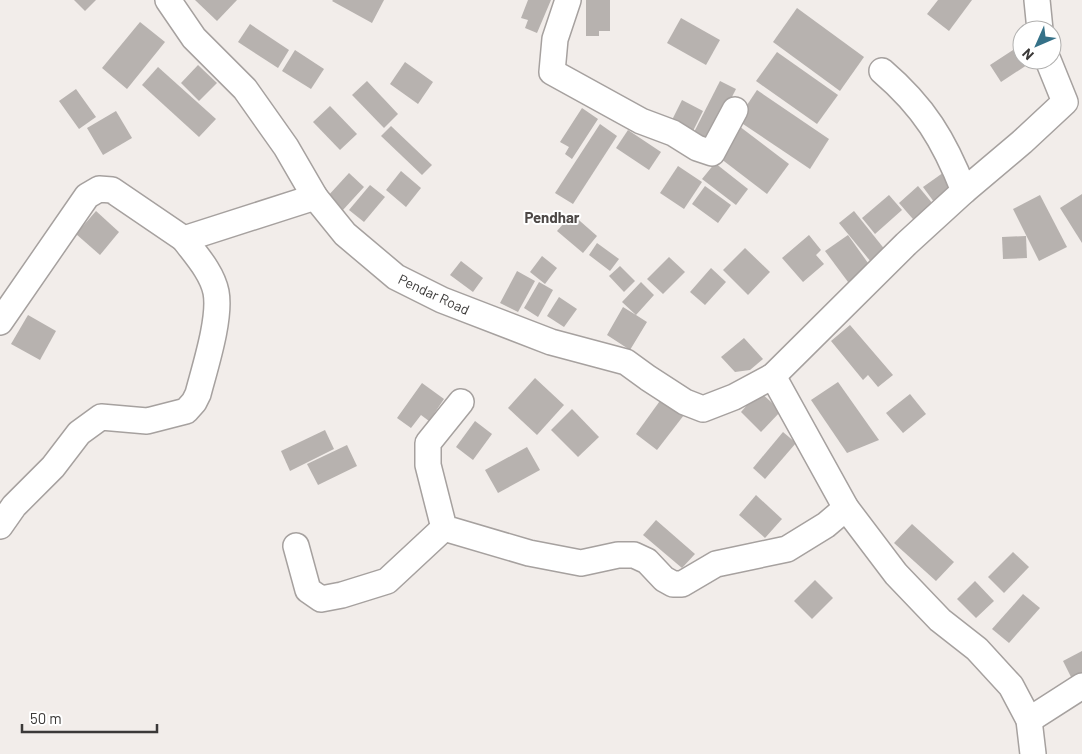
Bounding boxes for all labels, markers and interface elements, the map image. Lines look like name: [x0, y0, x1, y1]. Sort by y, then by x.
north arrow: [1012, 20, 1062, 70]
text: N: [1018, 45, 1037, 64]
district label: Pendhar: [524, 208, 580, 226]
street label: Pendar Road: [396, 270, 472, 318]
scale bar: [22, 702, 158, 734]
text: 50 m: [30, 709, 62, 727]

